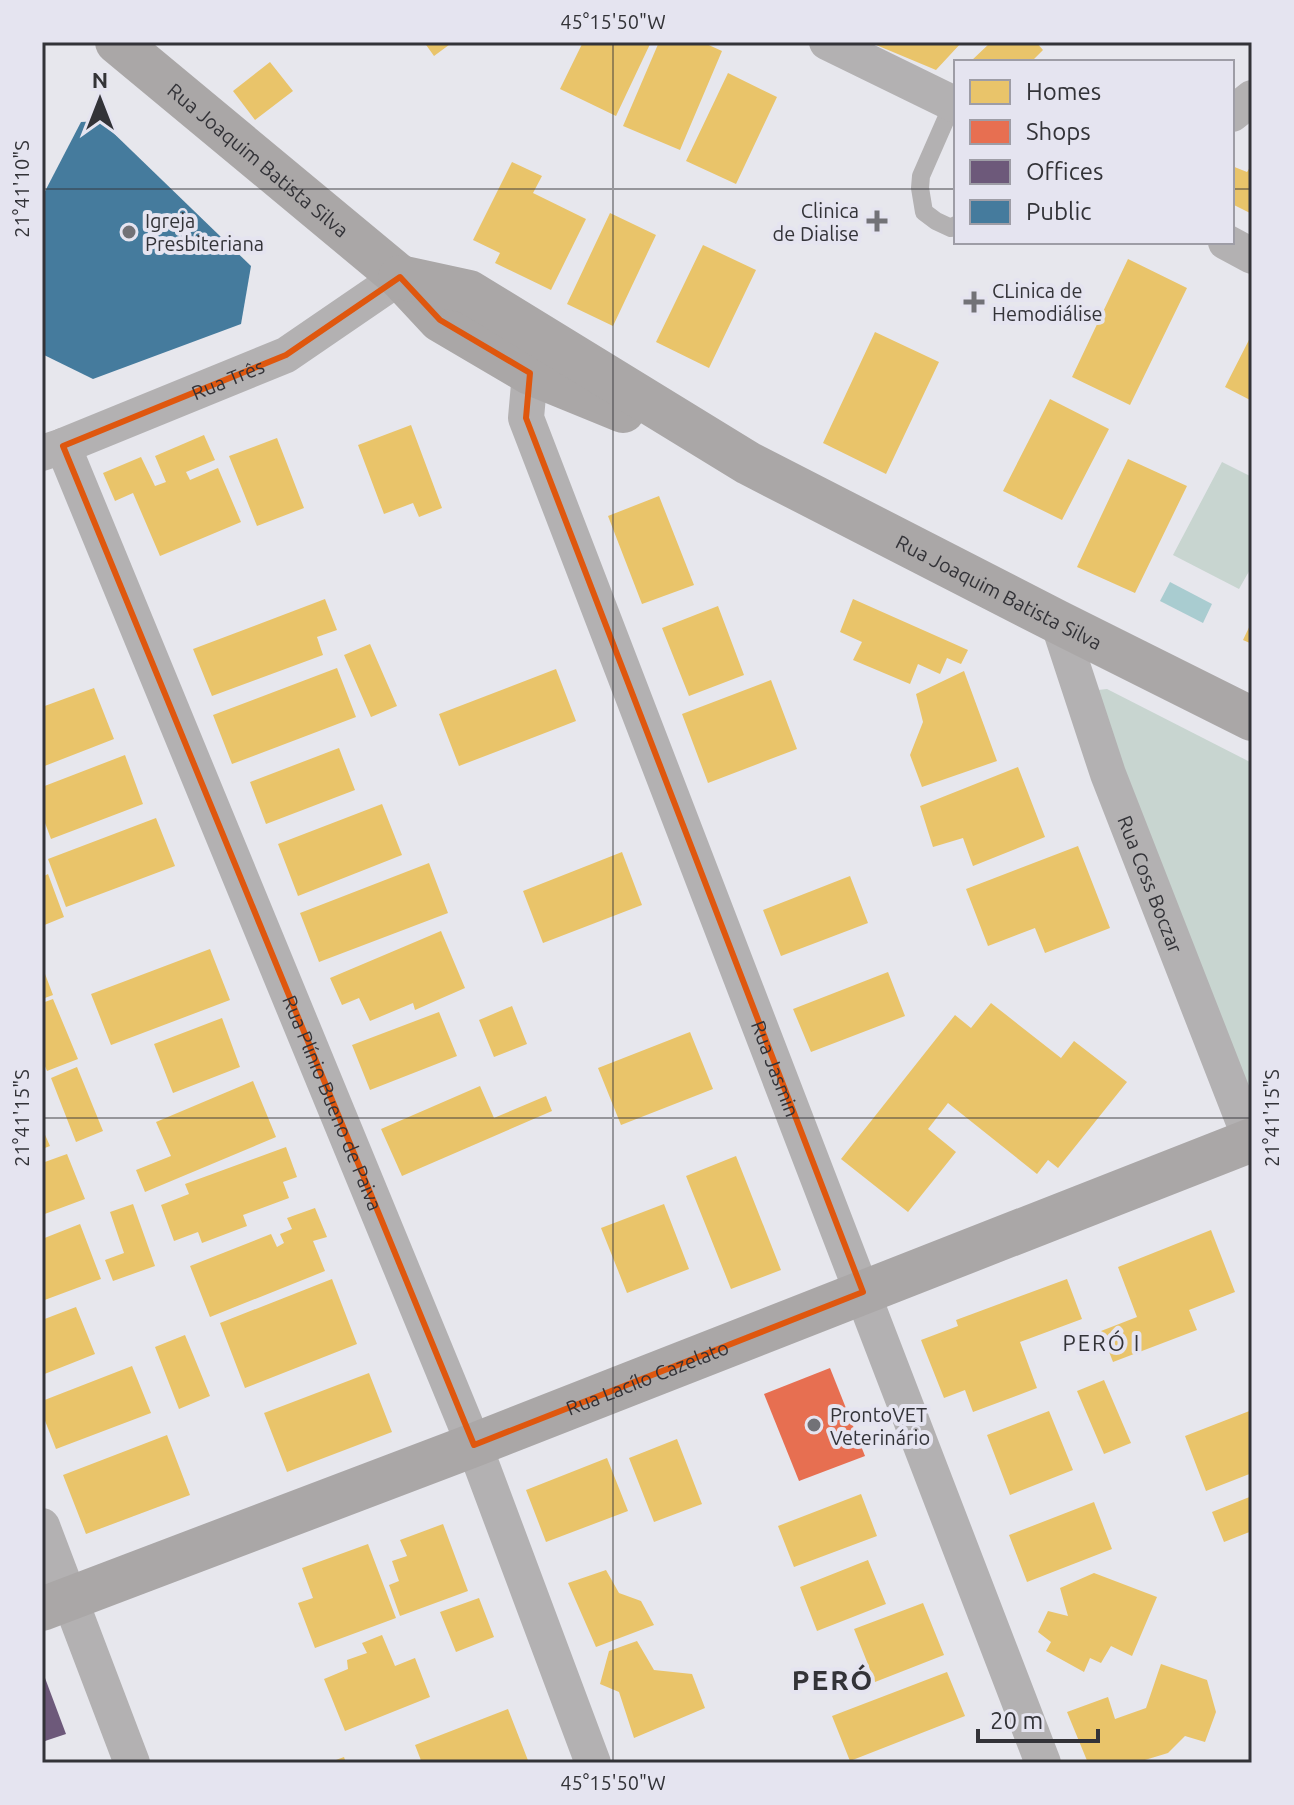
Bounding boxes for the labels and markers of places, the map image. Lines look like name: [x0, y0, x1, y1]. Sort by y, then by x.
place label: Clinica de Dialise: [773, 199, 859, 245]
place label: Igreja Presbiteriana: [145, 209, 264, 255]
marker: Clinica de Dialise: [866, 210, 888, 232]
marker: Igreja Presbiteriana: [120, 223, 138, 241]
place label: CLinica de Hemodiálise: [992, 279, 1103, 325]
marker: CLinica de Hemodiálise: [963, 291, 985, 313]
place label: ProntoVET Veterinário: [830, 1403, 930, 1449]
marker: ProntoVET Veterinário: [805, 1416, 823, 1434]

